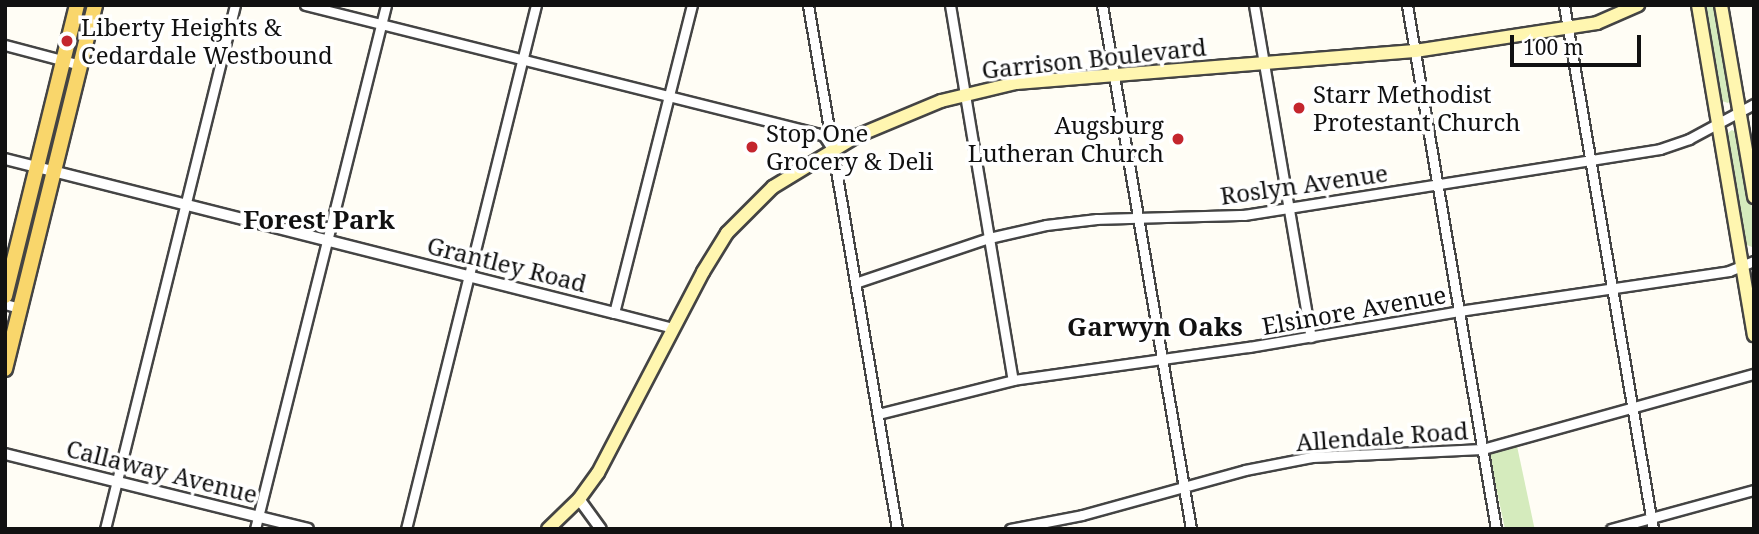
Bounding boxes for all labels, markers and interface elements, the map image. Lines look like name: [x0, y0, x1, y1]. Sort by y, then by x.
place label: Liberty Heights & Cedardale Westbound: [81, 13, 333, 69]
scale bar: [1514, 21, 1645, 65]
street label: Garrison Boulevard: [980, 32, 1208, 84]
marker: Liberty Heights & Cedardale Westbound: [59, 33, 75, 49]
text: 100 m: [1523, 33, 1584, 61]
place label: Starr Methodist Protestant Church: [1313, 80, 1520, 136]
marker: Starr Methodist Protestant Church: [1291, 100, 1307, 116]
place label: Augsburg Lutheran Church: [968, 111, 1164, 167]
place label: Stop One Grocery & Deli: [766, 119, 933, 175]
marker: Augsburg Lutheran Church: [1170, 131, 1186, 147]
marker: Stop One Grocery & Deli: [744, 139, 760, 155]
street label: Roslyn Avenue: [1218, 158, 1390, 210]
district label: Forest Park: [243, 204, 395, 236]
street label: Grantley Road: [424, 230, 590, 298]
street label: Elsinore Avenue: [1260, 280, 1448, 340]
district label: Garwyn Oaks: [1067, 311, 1243, 343]
street label: Allendale Road: [1295, 416, 1469, 456]
street label: Callaway Avenue: [63, 433, 261, 509]

